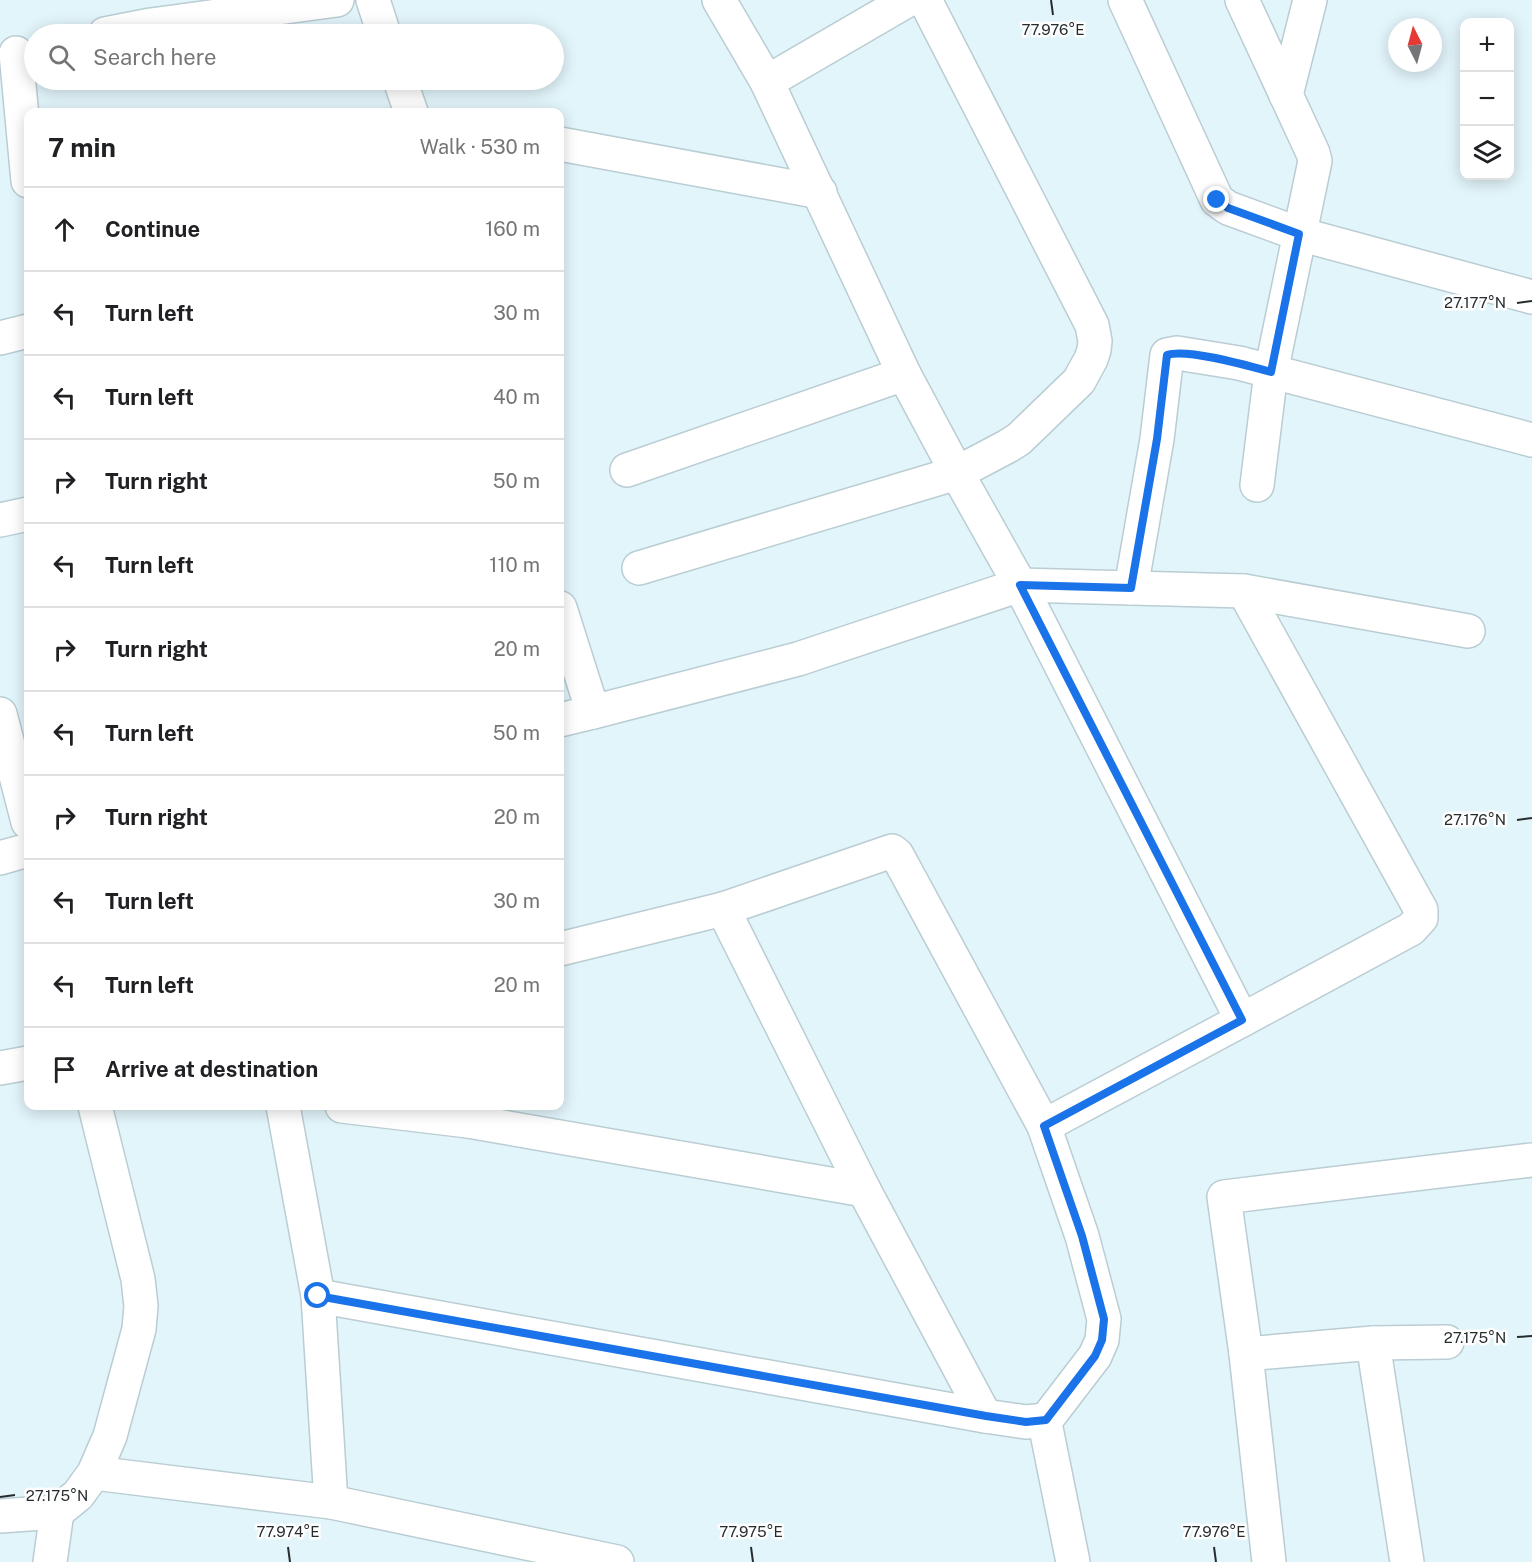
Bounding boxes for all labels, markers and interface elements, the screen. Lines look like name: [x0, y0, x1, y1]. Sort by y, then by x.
north arrow: [1388, 18, 1442, 72]
map controls: [1460, 18, 1514, 180]
button: +: [1460, 18, 1514, 72]
text: 77.976°E: [1021, 21, 1085, 38]
search box: [24, 24, 564, 90]
icon: search: [45, 41, 78, 74]
text: Search here: [93, 44, 217, 70]
button: −: [1460, 72, 1514, 126]
button: layers: [1460, 126, 1514, 180]
text: 7 min: [48, 132, 116, 163]
text: Walk · 530 m: [420, 135, 540, 159]
route end: [1203, 186, 1229, 212]
icon: ahead: [48, 213, 81, 246]
text: Continue: [105, 216, 200, 242]
text: 160 m: [485, 217, 540, 241]
text: 27.177°N: [1444, 294, 1506, 311]
icon: left: [48, 297, 81, 330]
text: Turn left: [105, 300, 194, 326]
text: 30 m: [493, 301, 540, 325]
icon: left: [48, 381, 81, 414]
text: Turn left: [105, 384, 194, 410]
text: 40 m: [493, 385, 540, 409]
icon: right: [48, 465, 81, 498]
text: Turn right: [105, 468, 208, 494]
text: 50 m: [493, 469, 540, 493]
icon: left: [48, 549, 81, 582]
text: Turn left: [105, 552, 194, 578]
text: 110 m: [489, 553, 540, 577]
icon: right: [48, 633, 81, 666]
text: Turn right: [105, 636, 208, 662]
text: 20 m: [494, 637, 540, 661]
icon: left: [48, 717, 81, 750]
text: Turn left: [105, 720, 194, 746]
text: 50 m: [493, 721, 540, 745]
icon: right: [48, 801, 81, 834]
text: Turn right: [105, 804, 208, 830]
text: 20 m: [494, 805, 540, 829]
text: 27.176°N: [1444, 811, 1506, 828]
icon: left: [48, 885, 81, 918]
text: Turn left: [105, 888, 194, 914]
text: 30 m: [493, 889, 540, 913]
icon: left: [48, 969, 81, 1002]
text: Turn left: [105, 972, 194, 998]
text: 20 m: [494, 973, 540, 997]
icon: arrive: [48, 1053, 81, 1086]
text: Arrive at destination: [105, 1056, 318, 1082]
route start: [304, 1282, 330, 1308]
text: 27.175°N: [1444, 1329, 1506, 1346]
text: 27.175°N: [26, 1487, 88, 1504]
text: 77.974°E: [256, 1523, 320, 1540]
text: 77.975°E: [719, 1523, 783, 1540]
text: 77.976°E: [1182, 1523, 1246, 1540]

